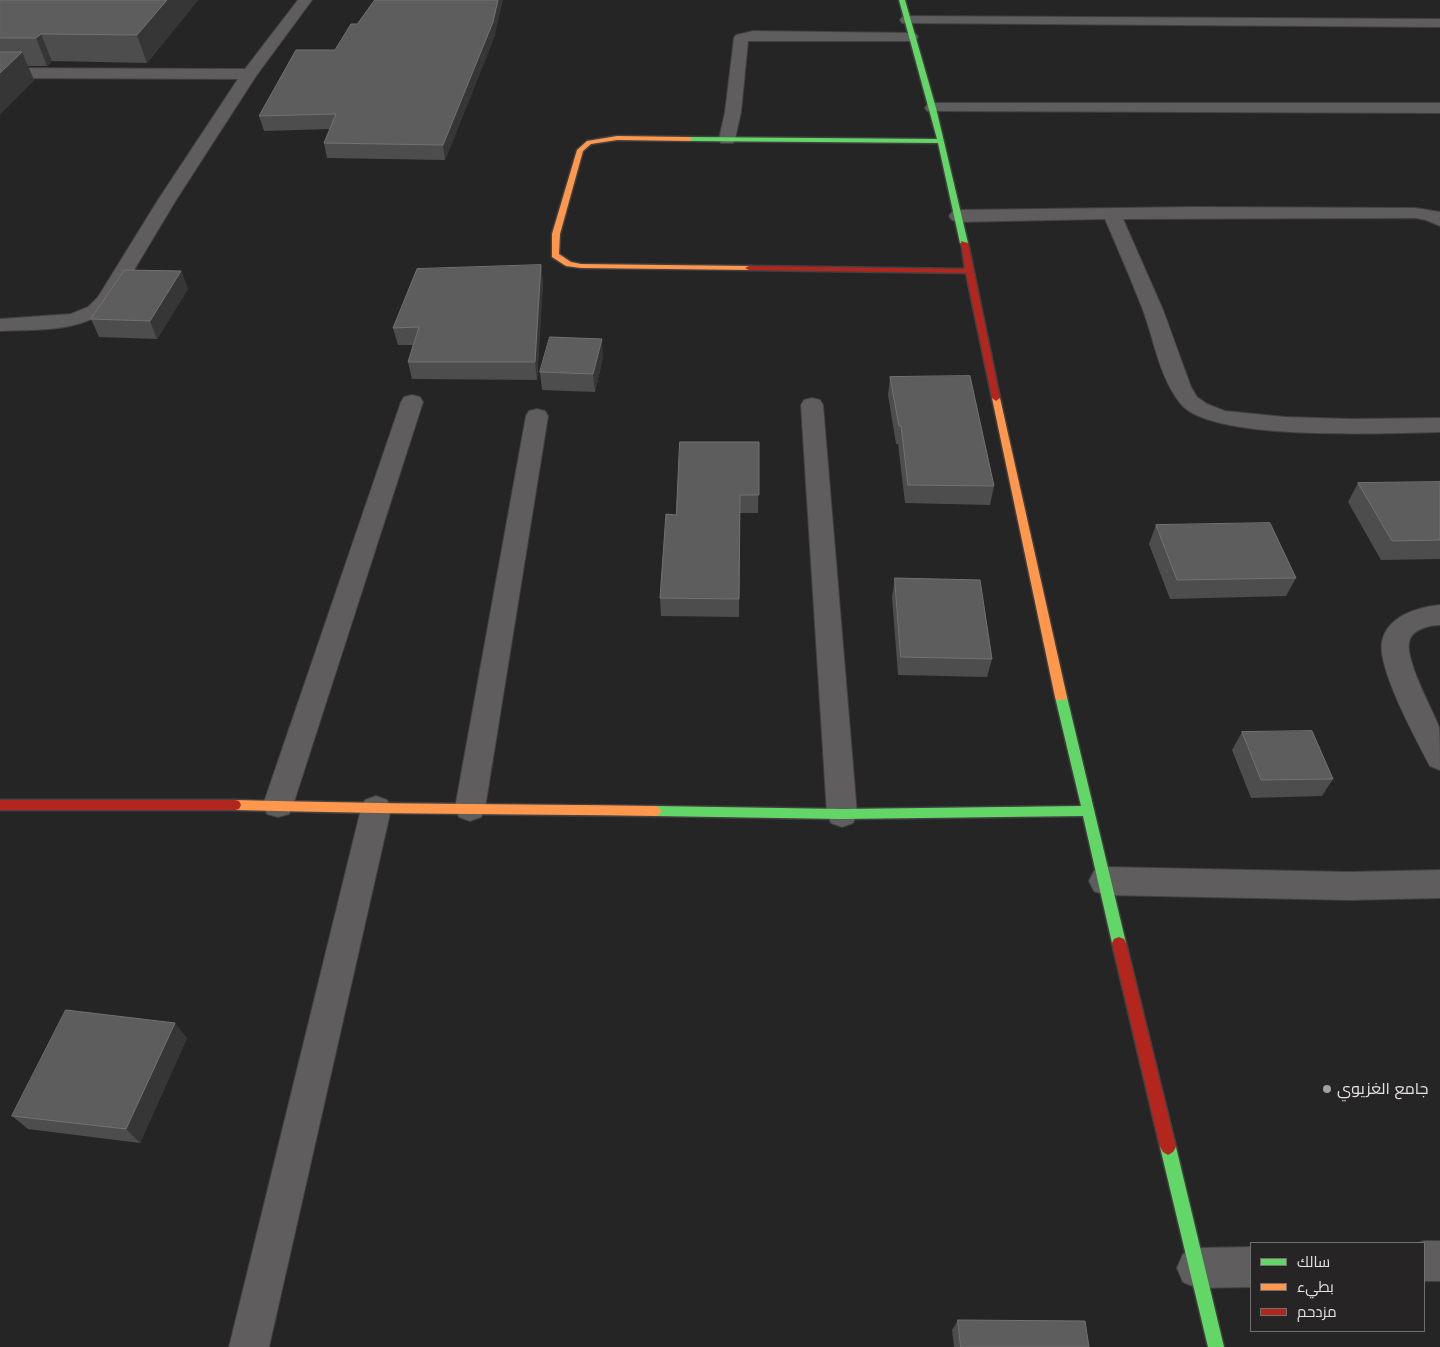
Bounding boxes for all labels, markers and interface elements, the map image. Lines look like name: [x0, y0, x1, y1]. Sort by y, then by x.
place label: جامع الغزيوي: [1337, 1079, 1428, 1099]
marker: جامع الغزيوي: [1321, 1083, 1333, 1095]
legend: [1250, 1242, 1425, 1332]
text: سالك: [1297, 1252, 1330, 1271]
text: بطيء: [1297, 1277, 1334, 1296]
text: مزدحم: [1297, 1302, 1337, 1321]

